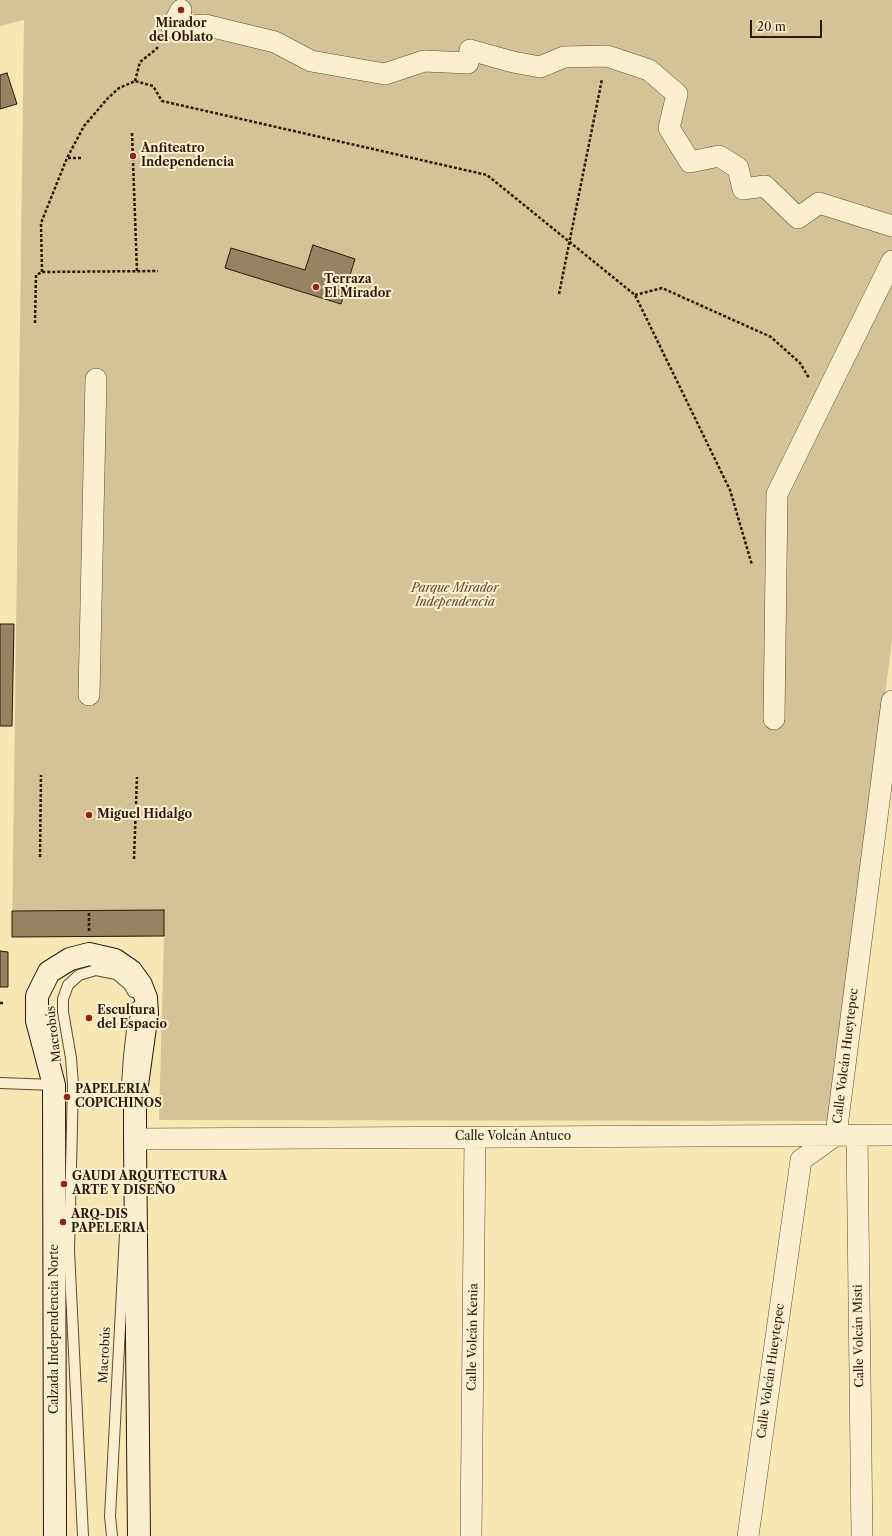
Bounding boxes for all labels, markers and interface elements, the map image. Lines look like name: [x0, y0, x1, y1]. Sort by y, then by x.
marker: Mirador del Oblato: [176, 5, 186, 15]
scale bar: [752, 12, 824, 38]
place label: Mirador del Oblato: [149, 17, 213, 45]
text: 20 m: [757, 19, 786, 34]
place label: Anfiteatro Independencia: [141, 142, 234, 170]
marker: Anfiteatro Independencia: [128, 151, 138, 161]
place label: Terraza El Mirador: [324, 273, 391, 301]
marker: Terraza El Mirador: [311, 282, 321, 292]
park label: Parque Mirador Independencia: [411, 582, 499, 610]
place label: Miguel Hidalgo: [97, 808, 192, 822]
marker: Miguel Hidalgo: [84, 810, 94, 820]
street label: Calle Volcán Hueytepec: [831, 987, 861, 1125]
place label: Escultura del Espacio: [97, 1004, 167, 1032]
street label: Macrobús: [43, 1005, 65, 1063]
marker: Escultura del Espacio: [84, 1013, 94, 1023]
place label: PAPELERIA COPICHINOS: [75, 1083, 162, 1111]
marker: PAPELERIA COPICHINOS: [62, 1092, 72, 1102]
street label: Calle Volcán Antuco: [455, 1130, 571, 1144]
place label: GAUDI ARQUITECTURA ARTE Y DISEÑO: [72, 1170, 227, 1198]
marker: GAUDI ARQUITECTURA ARTE Y DISEÑO: [59, 1179, 69, 1189]
place label: ARQ-DIS PAPELERIA: [71, 1208, 145, 1236]
marker: ARQ-DIS PAPELERIA: [58, 1217, 68, 1227]
street label: Calzada Independencia Norte: [48, 1244, 62, 1414]
street label: Calle Volcán Kenia: [465, 1283, 481, 1391]
street label: Calle Volcán Misti: [851, 1284, 867, 1388]
street label: Calle Volcán Hueytepec: [754, 1302, 788, 1440]
street label: Macrobús: [96, 1326, 114, 1384]

